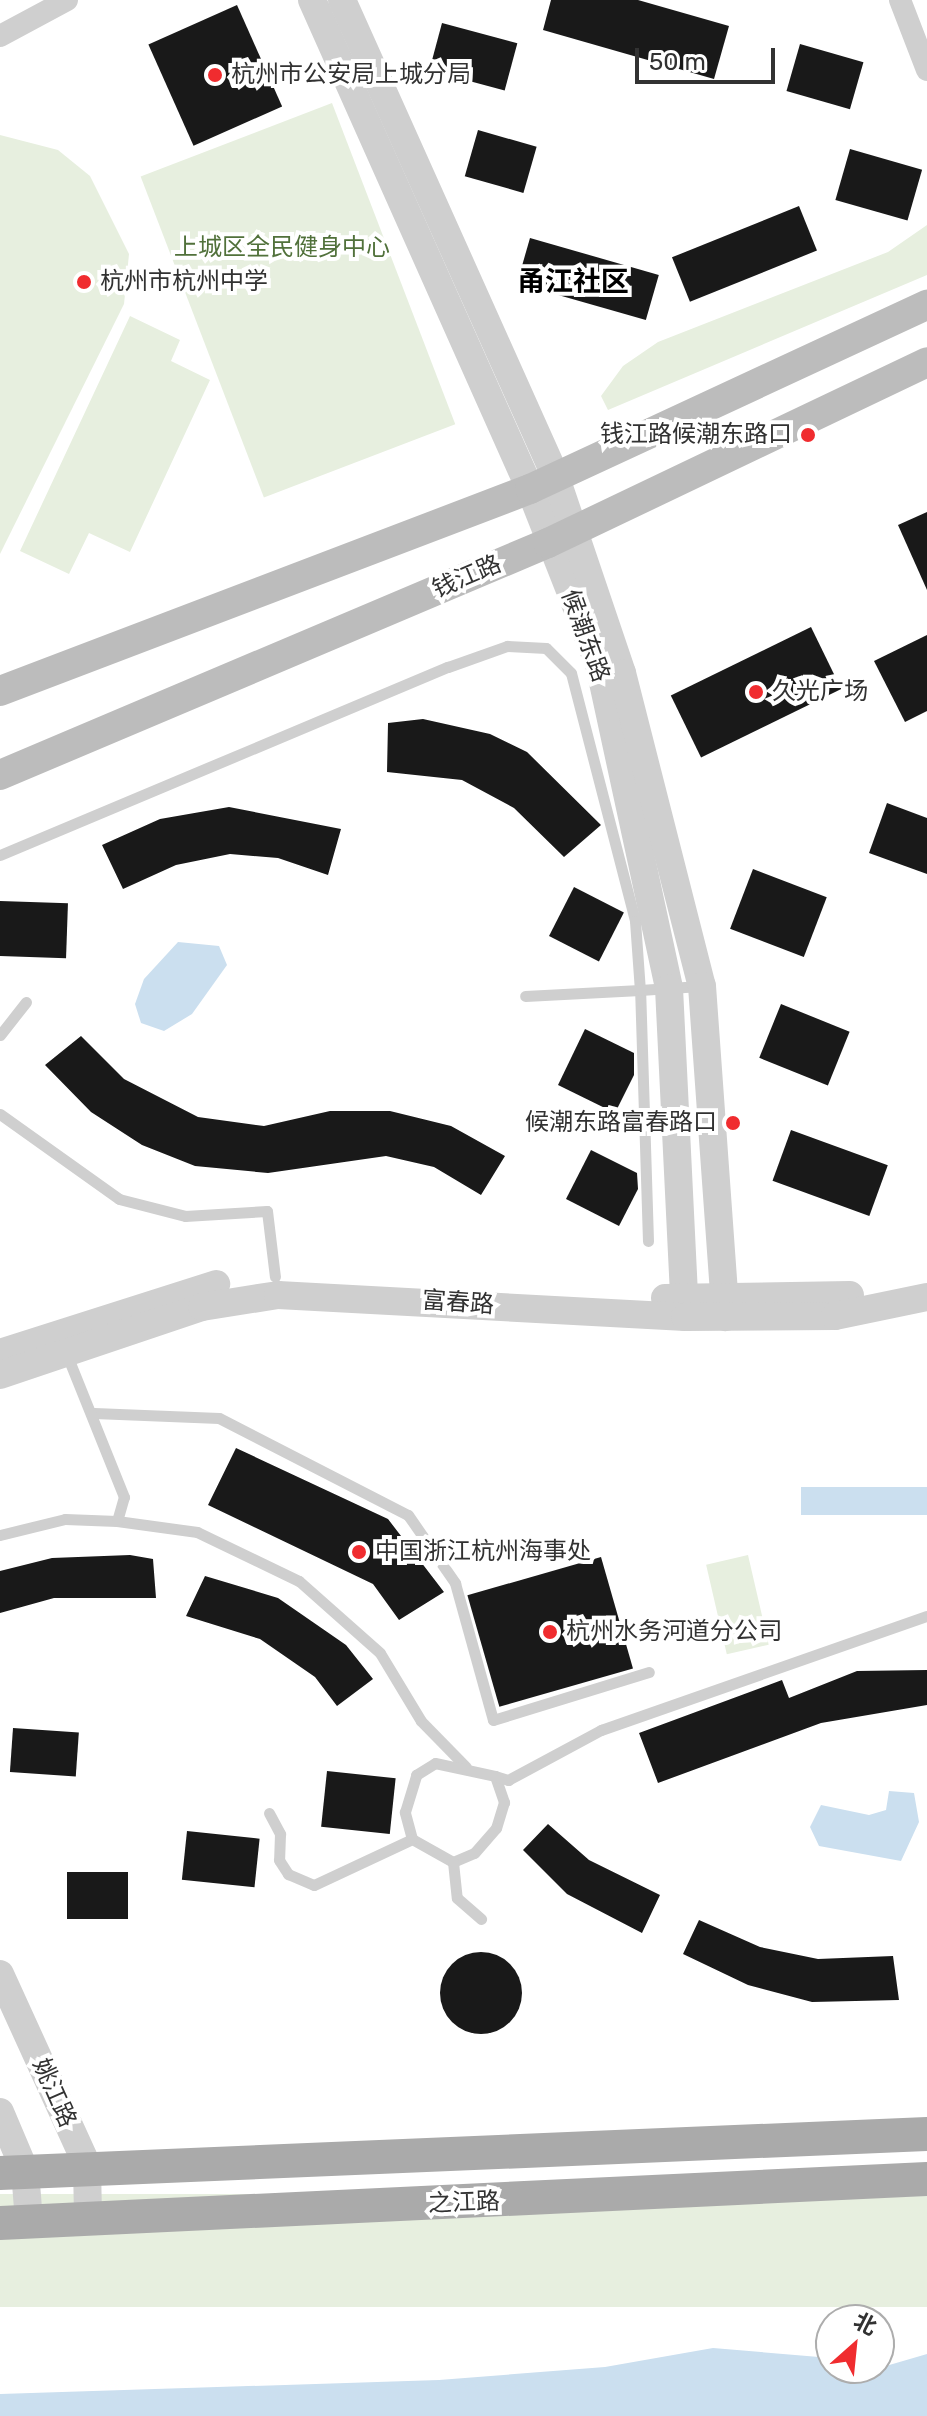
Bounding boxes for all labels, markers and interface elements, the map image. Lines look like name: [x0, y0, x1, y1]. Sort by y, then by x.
scale bar: [639, 32, 779, 82]
text: 50 m: [649, 48, 706, 76]
place label: 杭州市公安局上城分局: [231, 61, 471, 89]
marker: 杭州市公安局上城分局: [206, 66, 224, 84]
park label: 上城区全民健身中心: [174, 234, 390, 262]
district label: 甬江社区: [517, 265, 629, 299]
place label: 杭州市杭州中学: [100, 268, 268, 296]
marker: 杭州市杭州中学: [75, 273, 93, 291]
place label: 钱江路候潮东路口: [600, 421, 792, 449]
marker: 钱江路候潮东路口: [799, 426, 817, 444]
street label: 钱江路: [428, 550, 506, 604]
street label: 候潮东路: [555, 586, 615, 686]
place label: 久光广场: [772, 678, 868, 706]
marker: 久光广场: [747, 683, 765, 701]
place label: 候潮东路富春路口: [525, 1109, 717, 1137]
marker: 候潮东路富春路口: [724, 1114, 742, 1132]
street label: 富春路: [421, 1286, 495, 1320]
place label: 中国浙江杭州海事处: [375, 1538, 591, 1566]
marker: 中国浙江杭州海事处: [350, 1543, 368, 1561]
place label: 杭州水务河道分公司: [566, 1618, 782, 1646]
marker: 杭州水务河道分公司: [541, 1623, 559, 1641]
street label: 姚江路: [26, 2054, 82, 2132]
street label: 之江路: [428, 2187, 500, 2219]
north arrow: [815, 2304, 895, 2384]
text: 北: [849, 2307, 881, 2341]

